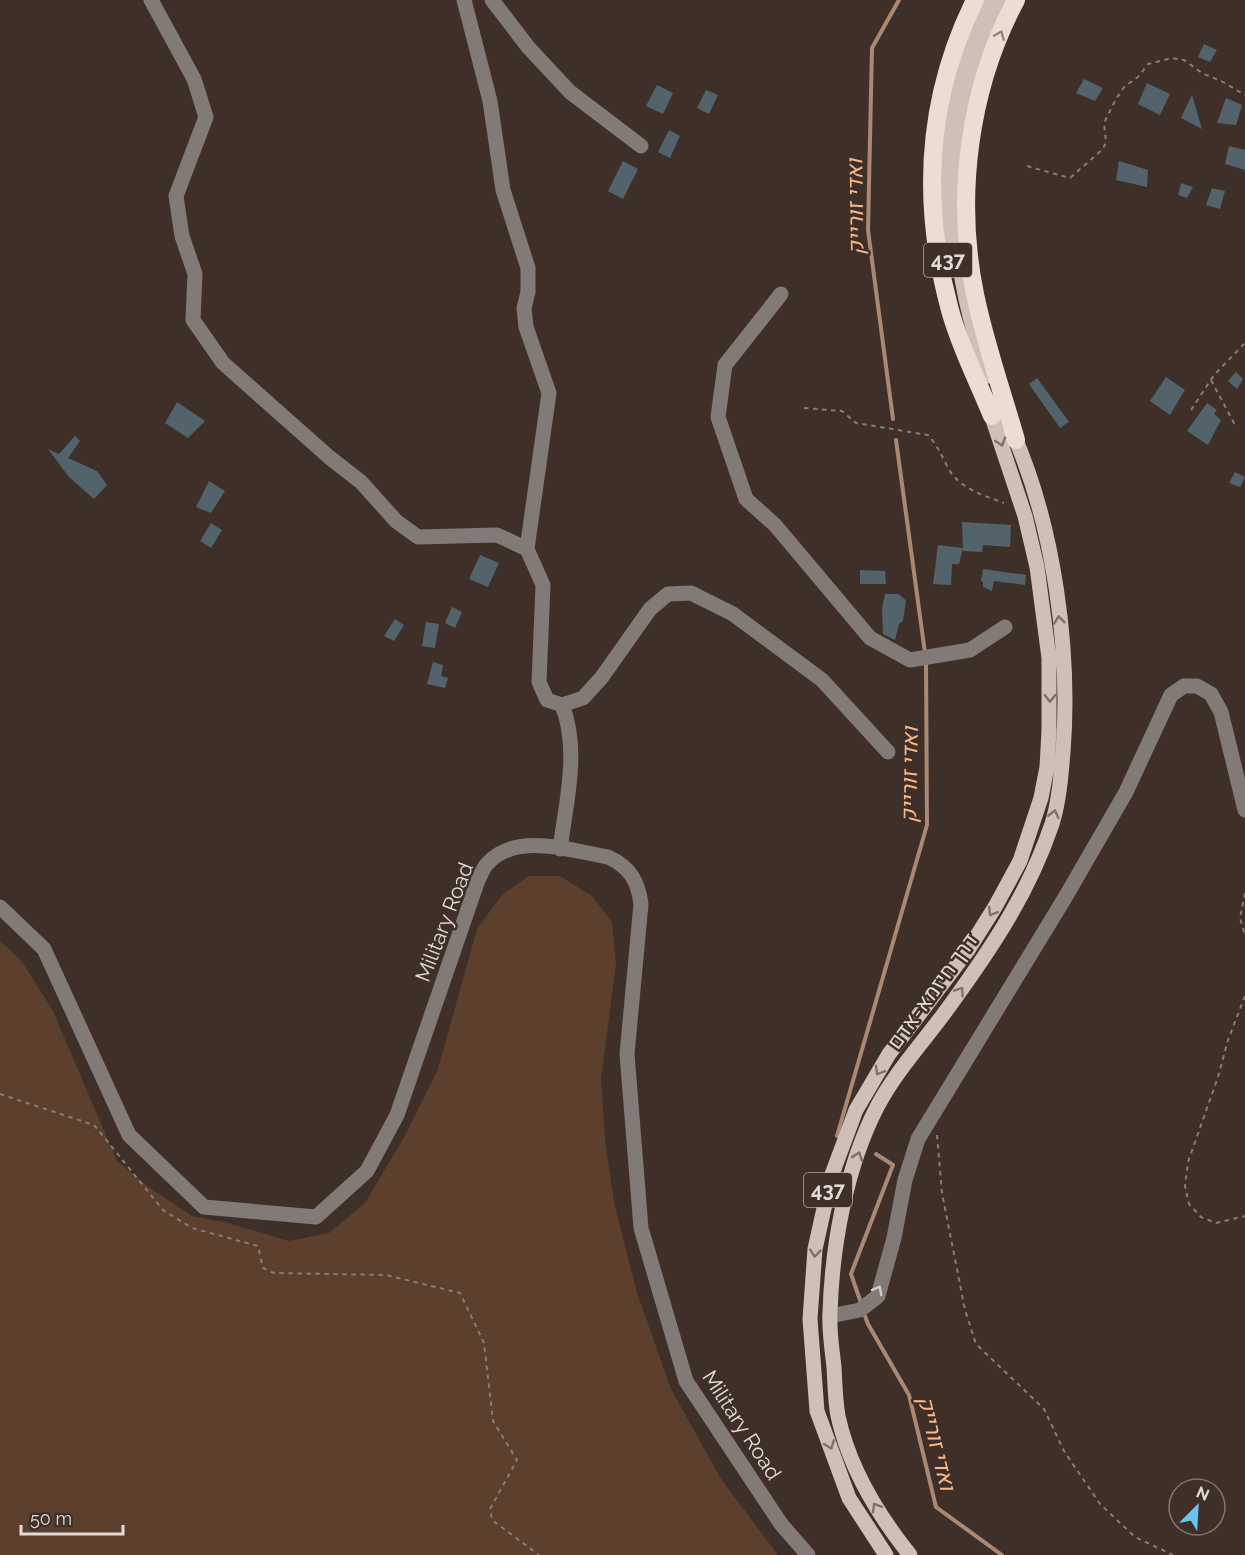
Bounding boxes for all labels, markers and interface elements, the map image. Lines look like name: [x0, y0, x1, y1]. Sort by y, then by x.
one-way arrow: [993, 30, 1005, 41]
water label: ואדי זורייק: [841, 157, 869, 255]
road number: 437: [924, 243, 972, 277]
one-way arrow: [994, 436, 1006, 447]
one-way arrow: [1053, 615, 1066, 625]
one-way arrow: [1044, 694, 1056, 703]
water label: ואדי זורייק: [895, 725, 923, 823]
one-way arrow: [1047, 809, 1060, 819]
street label: Military Road: [410, 859, 478, 985]
one-way arrow: [987, 906, 999, 916]
street label: דרך חיזמא-אדם: [882, 928, 982, 1054]
one-way arrow: [953, 987, 964, 998]
one-way arrow: [875, 1065, 886, 1075]
one-way arrow: [850, 1151, 863, 1162]
road number: 437: [804, 1173, 852, 1207]
one-way arrow: [809, 1249, 821, 1258]
one-way arrow: [871, 1286, 882, 1297]
street label: Military Road: [697, 1365, 787, 1485]
water label: ואדי זורייק: [913, 1393, 962, 1494]
one-way arrow: [822, 1439, 835, 1450]
north arrow: [1167, 1477, 1227, 1537]
text: N: [1193, 1483, 1212, 1505]
scale bar: [21, 1498, 123, 1536]
one-way arrow: [872, 1503, 884, 1513]
text: 50 m: [30, 1508, 72, 1529]

